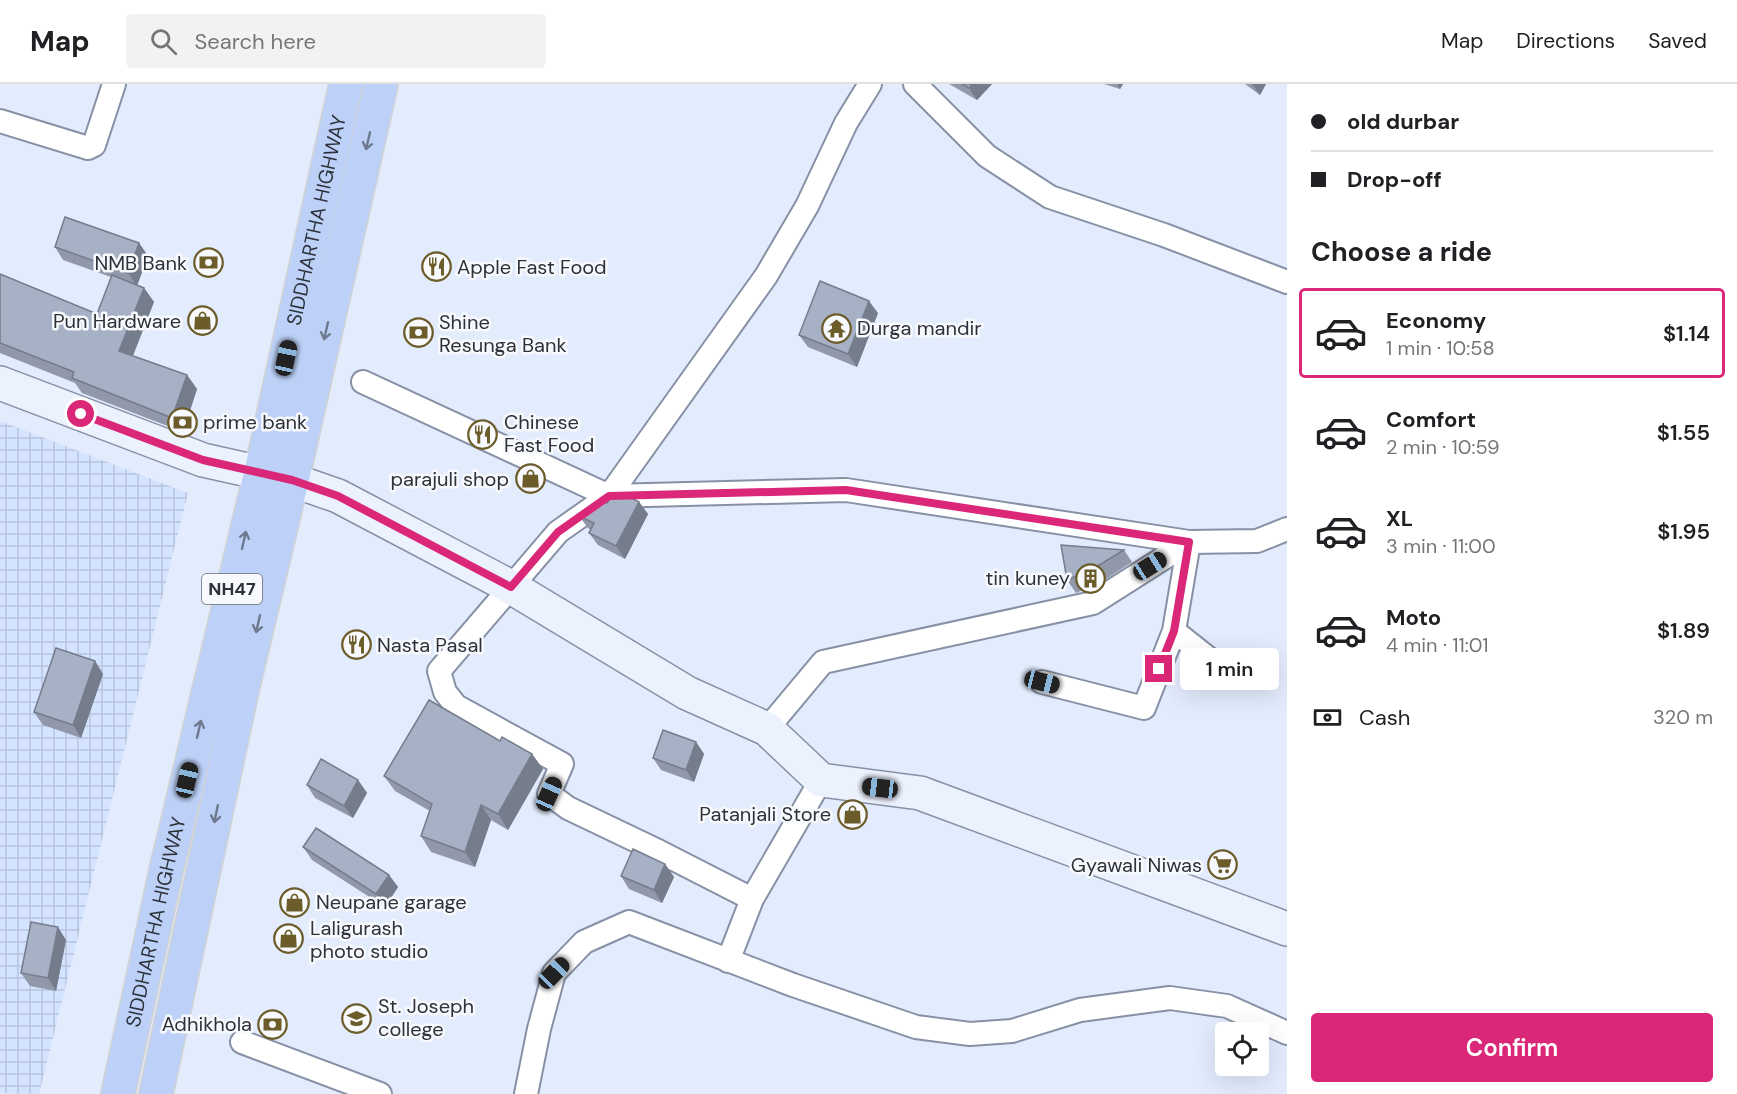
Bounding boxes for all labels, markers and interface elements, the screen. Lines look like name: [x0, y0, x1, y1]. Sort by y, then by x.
search box: [126, 14, 546, 68]
text: Map: [30, 23, 90, 60]
icon: search: [147, 25, 180, 58]
text: Search here: [195, 27, 316, 56]
text: Map: [1441, 27, 1483, 55]
text: Directions: [1516, 27, 1615, 55]
text: Saved: [1648, 27, 1707, 55]
text: old durbar: [1347, 107, 1459, 136]
street label: SIDDHARTHA HIGHWAY: [280, 112, 352, 328]
one-way arrow: [362, 131, 374, 150]
text: Drop-off: [1347, 165, 1442, 194]
text: Choose a ride: [1311, 234, 1492, 269]
bank icon: NMB Bank: [192, 247, 224, 279]
place label: NMB Bank: [94, 250, 187, 276]
restaurant icon: Apple Fast Food: [420, 251, 452, 283]
place label: Apple Fast Food: [457, 254, 607, 280]
shop icon: Pun Hardware: [186, 305, 218, 337]
icon: car: [1314, 306, 1368, 360]
text: Economy: [1386, 306, 1486, 335]
place label: Pun Hardware: [53, 308, 181, 334]
place label: Shine Resunga Bank: [439, 309, 566, 358]
temple icon: Durga mandir: [820, 312, 852, 344]
place label: Durga mandir: [857, 315, 982, 341]
bank icon: Shine Resunga Bank: [402, 317, 434, 349]
text: $1.14: [1663, 319, 1710, 348]
one-way arrow: [319, 322, 331, 341]
text: 1 min · 10:58: [1386, 335, 1495, 361]
car: [273, 339, 299, 377]
route start: [67, 400, 94, 427]
icon: car: [1314, 405, 1368, 459]
text: Comfort: [1386, 405, 1476, 434]
bank icon: prime bank: [166, 406, 198, 438]
place label: prime bank: [203, 409, 307, 435]
place label: Chinese Fast Food: [504, 409, 594, 458]
restaurant icon: Chinese Fast Food: [467, 418, 499, 450]
text: $1.55: [1657, 418, 1710, 447]
text: 2 min · 10:59: [1386, 434, 1500, 460]
shop icon: parajuli shop: [514, 463, 546, 495]
place label: parajuli shop: [391, 466, 509, 492]
icon: car: [1314, 504, 1368, 558]
text: XL: [1386, 504, 1413, 533]
text: $1.95: [1657, 517, 1710, 546]
one-way arrow: [238, 530, 250, 549]
text: 3 min · 11:00: [1386, 533, 1496, 559]
car: [1130, 549, 1170, 583]
building icon: tin kuney: [1075, 562, 1107, 594]
place label: tin kuney: [985, 565, 1070, 591]
road number: NH47: [202, 574, 262, 604]
icon: car: [1314, 603, 1368, 657]
text: Moto: [1386, 603, 1441, 632]
one-way arrow: [252, 613, 263, 633]
text: $1.89: [1657, 616, 1710, 645]
restaurant icon: Nasta Pasal: [340, 629, 372, 661]
place label: Nasta Pasal: [377, 632, 483, 658]
text: 4 min · 11:01: [1386, 632, 1489, 658]
callout: 1 min: [1180, 648, 1279, 690]
route end: [1145, 655, 1172, 682]
text: 1 min: [1206, 656, 1253, 682]
car: [1022, 669, 1062, 695]
icon: cash: [1311, 701, 1344, 734]
text: Cash: [1359, 703, 1410, 732]
text: 320 m: [1653, 704, 1713, 730]
one-way arrow: [194, 720, 205, 740]
car: [174, 760, 200, 800]
car: [533, 774, 565, 814]
car: [861, 777, 899, 799]
shop icon: Patanjali Store: [836, 798, 868, 830]
place label: Patanjali Store: [699, 801, 831, 827]
one-way arrow: [210, 804, 221, 823]
street label: SIDDHARTHA HIGHWAY: [120, 814, 192, 1030]
supermarket icon: Gyawali Niwas: [1207, 849, 1239, 881]
place label: Gyawali Niwas: [1071, 852, 1202, 878]
shop icon: Neupane garage: [279, 886, 311, 918]
place label: Neupane garage: [316, 889, 467, 915]
place label: Laligurash photo studio: [310, 915, 428, 964]
shop icon: Laligurash photo studio: [273, 923, 305, 955]
car: [535, 954, 573, 992]
place label: St. Joseph college: [378, 993, 474, 1042]
school or university icon: St. Joseph college: [341, 1002, 373, 1034]
bank icon: Adhikhola: [257, 1008, 289, 1040]
place label: Adhikhola: [162, 1011, 252, 1037]
button: Confirm: [1311, 1013, 1713, 1082]
map controls: [1215, 1022, 1269, 1076]
button: locate: [1215, 1022, 1269, 1076]

